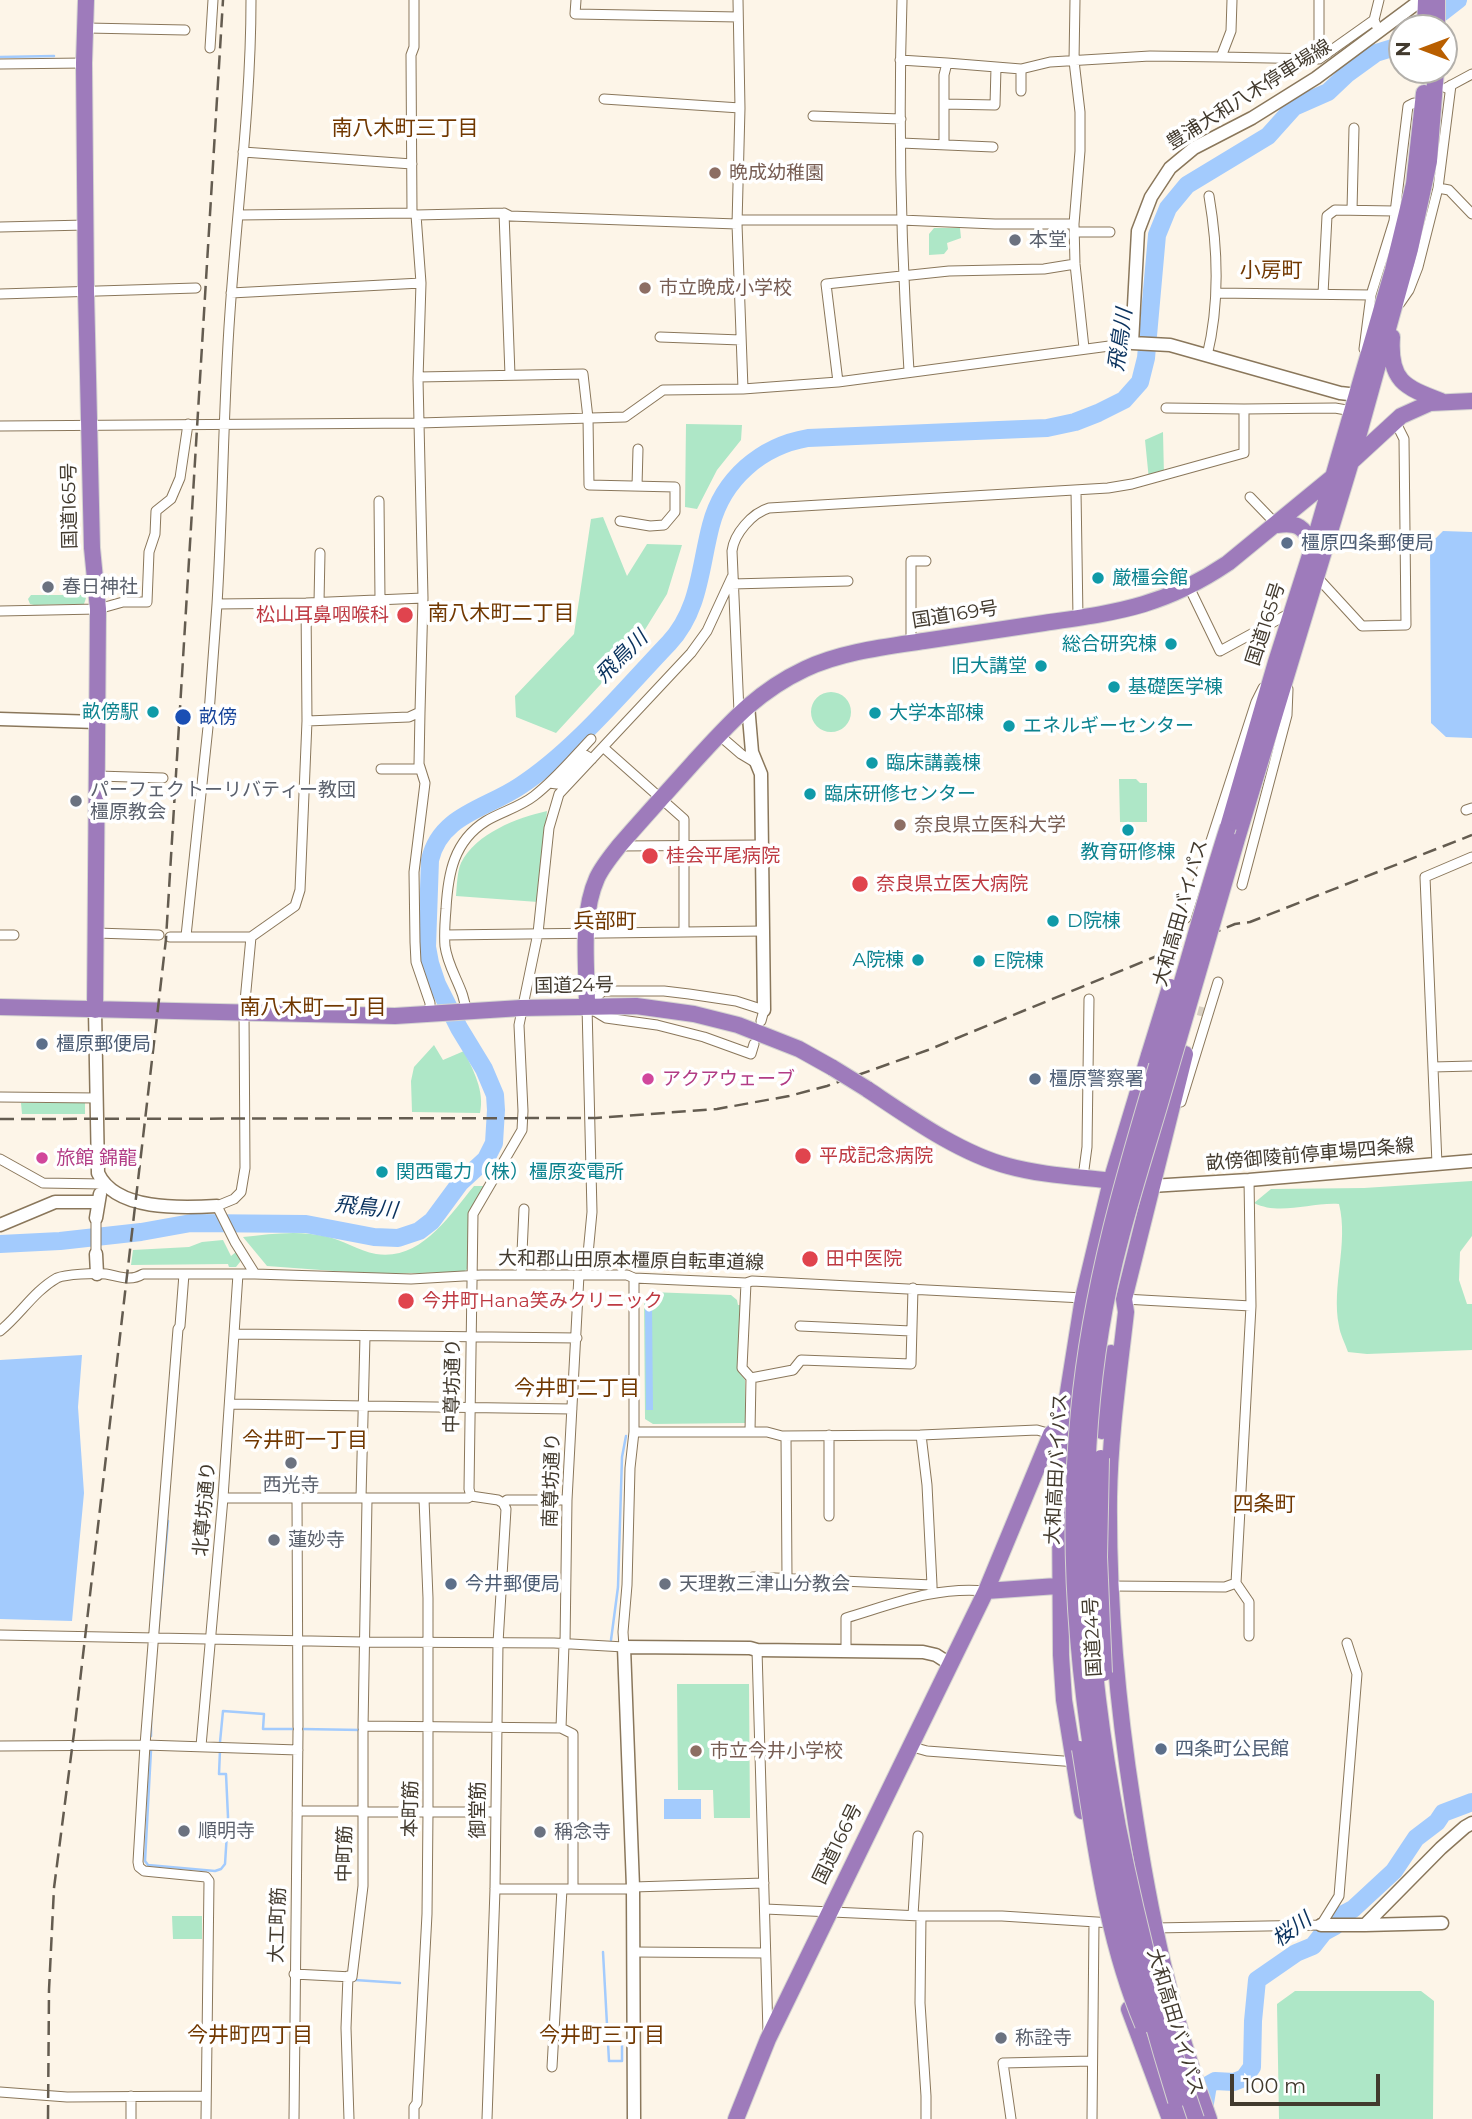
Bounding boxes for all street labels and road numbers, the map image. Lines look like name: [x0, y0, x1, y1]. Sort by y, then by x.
street label: 豊浦大和八木停車場線: [1162, 35, 1336, 155]
street label: 国道165号: [58, 463, 82, 549]
street label: 国道165号: [1242, 579, 1290, 669]
street label: 国道169号: [910, 597, 1000, 633]
street label: 大和高田バイパス: [1149, 837, 1213, 989]
street label: 国道24号: [534, 974, 614, 998]
street label: 畝傍御陵前停車場四条線: [1205, 1135, 1415, 1175]
street label: 大和郡山田原本橿原自転車道線: [498, 1247, 764, 1275]
street label: 中尊坊通り: [441, 1338, 465, 1434]
street label: 大和高田バイパス: [1042, 1393, 1072, 1545]
street label: 南尊坊通り: [539, 1432, 565, 1528]
street label: 北尊坊通り: [190, 1461, 220, 1557]
street label: 国道24号: [1080, 1596, 1106, 1678]
street label: 本町筋: [399, 1780, 423, 1838]
street label: 御堂筋: [467, 1782, 489, 1838]
street label: 国道166号: [809, 1800, 867, 1888]
street label: 中町筋: [333, 1825, 357, 1883]
street label: 大工町筋: [265, 1887, 291, 1963]
street label: 大和高田バイパス: [1142, 1946, 1208, 2098]

